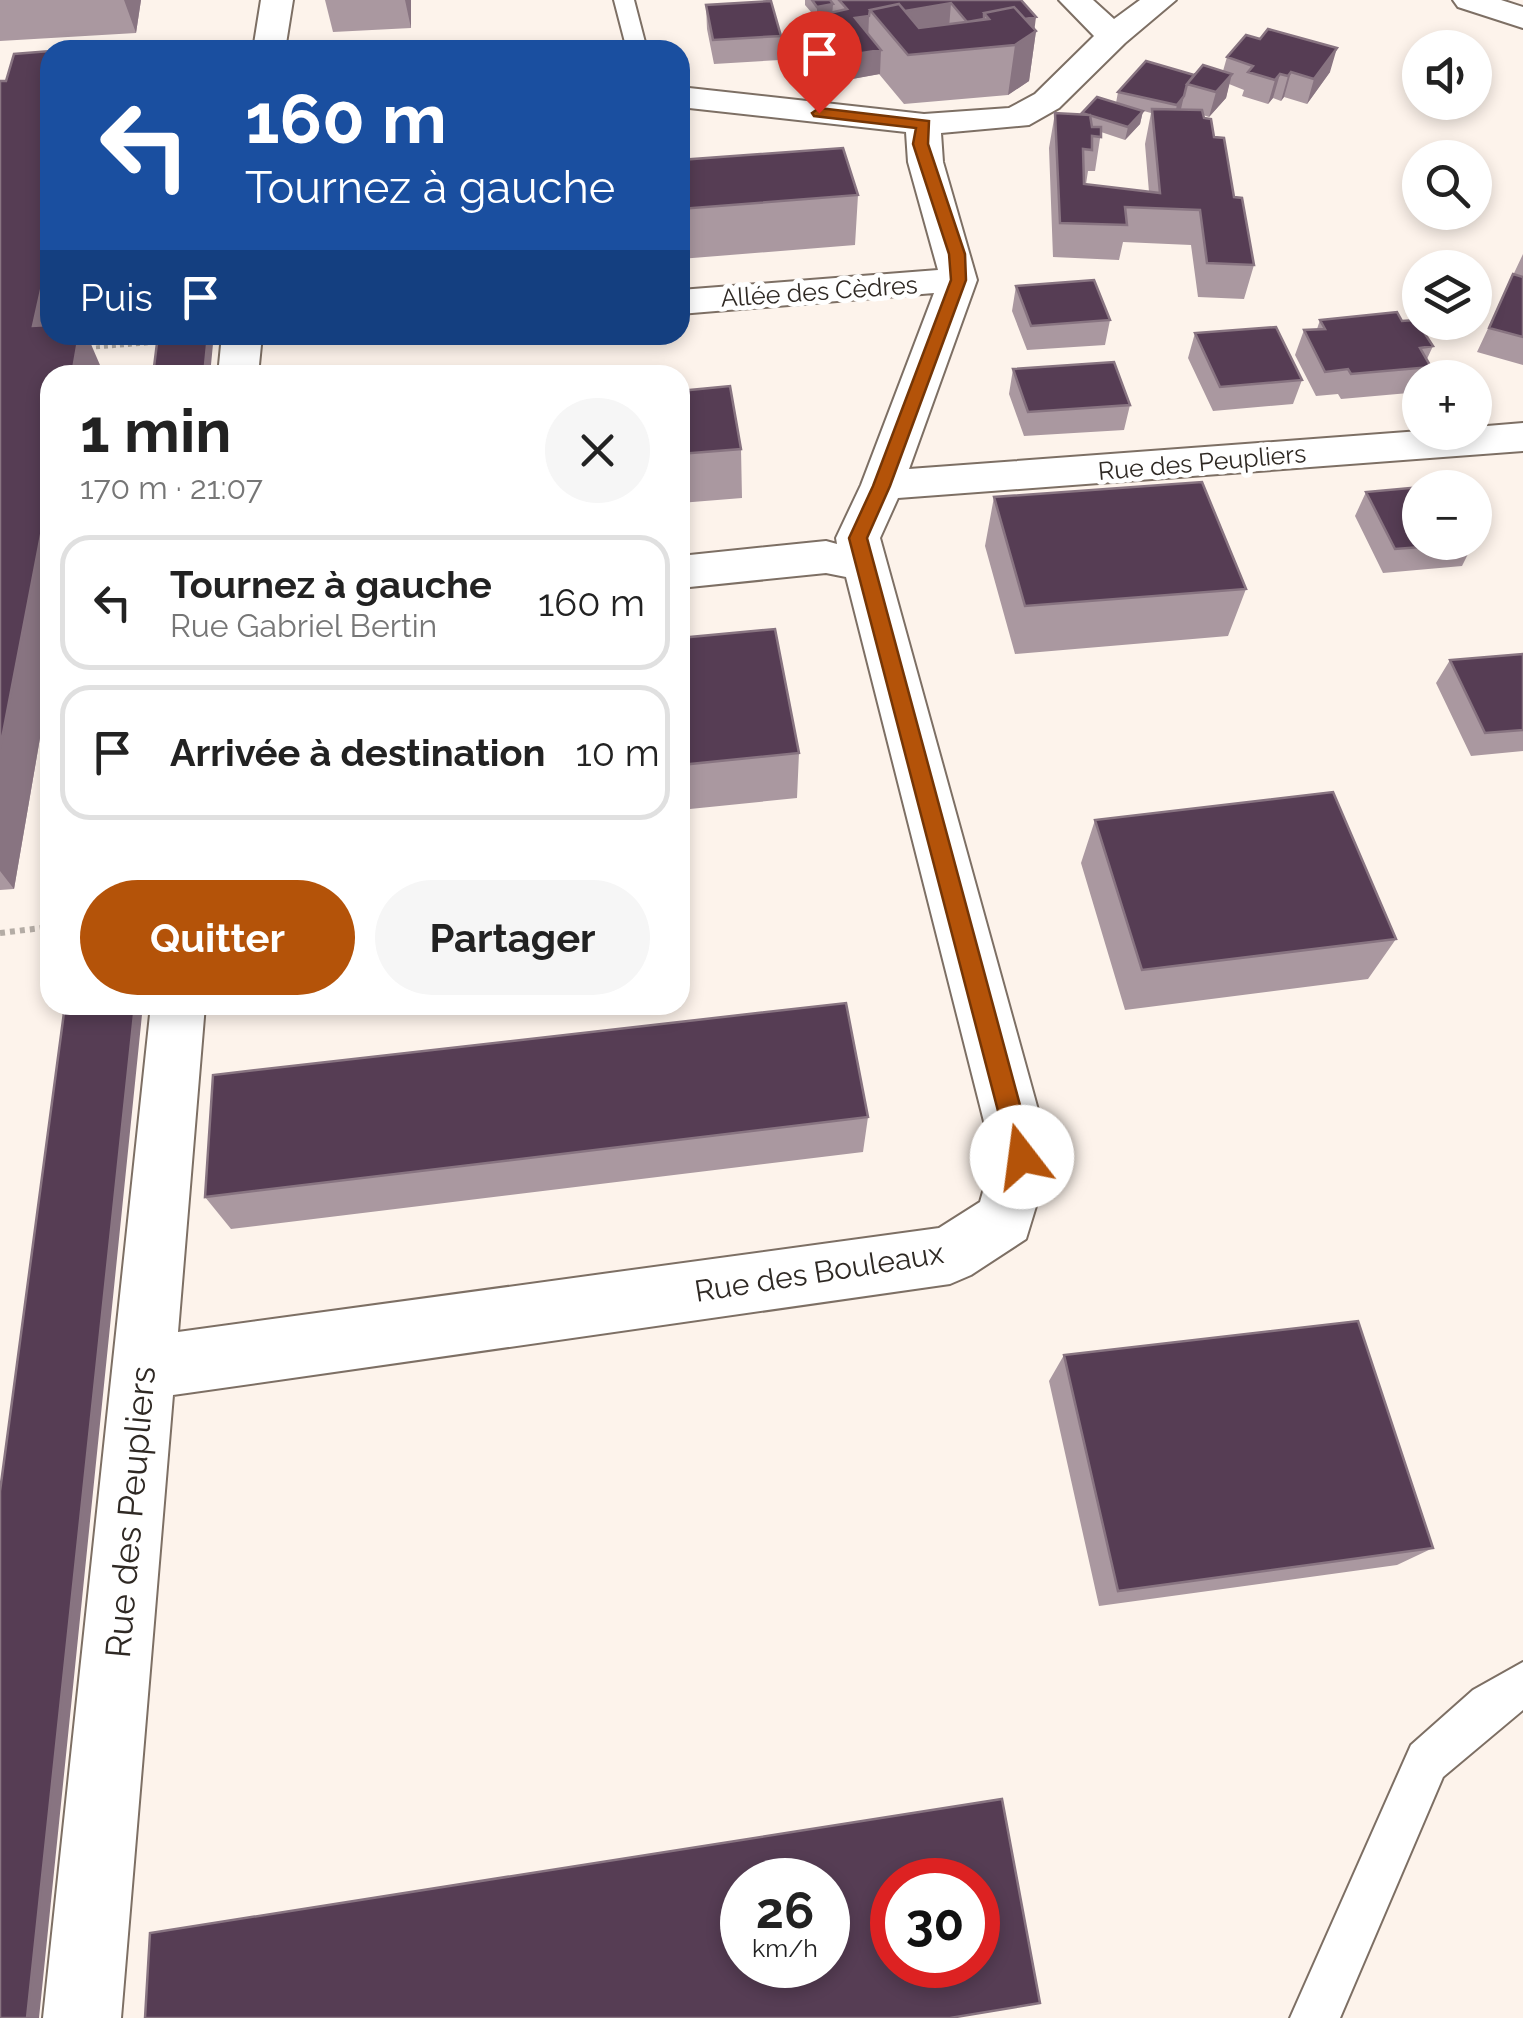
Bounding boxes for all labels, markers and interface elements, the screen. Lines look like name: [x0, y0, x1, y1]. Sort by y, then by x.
pin: [777, 11, 862, 114]
icon: arrive: [792, 26, 847, 81]
map controls: [1402, 30, 1492, 560]
button: sound: [1402, 30, 1492, 120]
text: 160 m: [245, 77, 447, 159]
icon: left: [80, 80, 210, 210]
button: search: [1402, 140, 1492, 230]
text: Tournez à gauche: [245, 161, 615, 214]
button: layers: [1402, 250, 1492, 340]
street label: Allée des Cèdres: [719, 269, 919, 313]
icon: arrive: [173, 270, 228, 325]
text: Puis: [80, 275, 153, 320]
button: +: [1402, 360, 1492, 450]
text: 1 min: [80, 396, 231, 466]
button: close: [545, 398, 650, 503]
street label: Rue des Peupliers: [1097, 438, 1307, 486]
text: 170 m · 21:07: [80, 469, 263, 506]
button: −: [1402, 470, 1492, 560]
text: Tournez à gauche: [170, 562, 492, 607]
icon: left: [85, 575, 140, 630]
text: 160 m: [538, 580, 645, 625]
text: Rue Gabriel Bertin: [170, 607, 437, 644]
icon: arrive: [85, 725, 140, 780]
text: Arrivée à destination: [170, 730, 546, 775]
text: 10 m: [576, 730, 660, 775]
button: Quitter: [80, 880, 355, 995]
button: Partager: [375, 880, 650, 995]
position arrow: [970, 1105, 1074, 1209]
street label: Rue des Bouleaux: [692, 1235, 946, 1309]
street label: Rue des Peupliers: [97, 1365, 163, 1659]
speed limit sign: 30: [870, 1858, 1000, 1988]
text: 26: [756, 1881, 814, 1940]
text: km/h: [752, 1933, 818, 1963]

